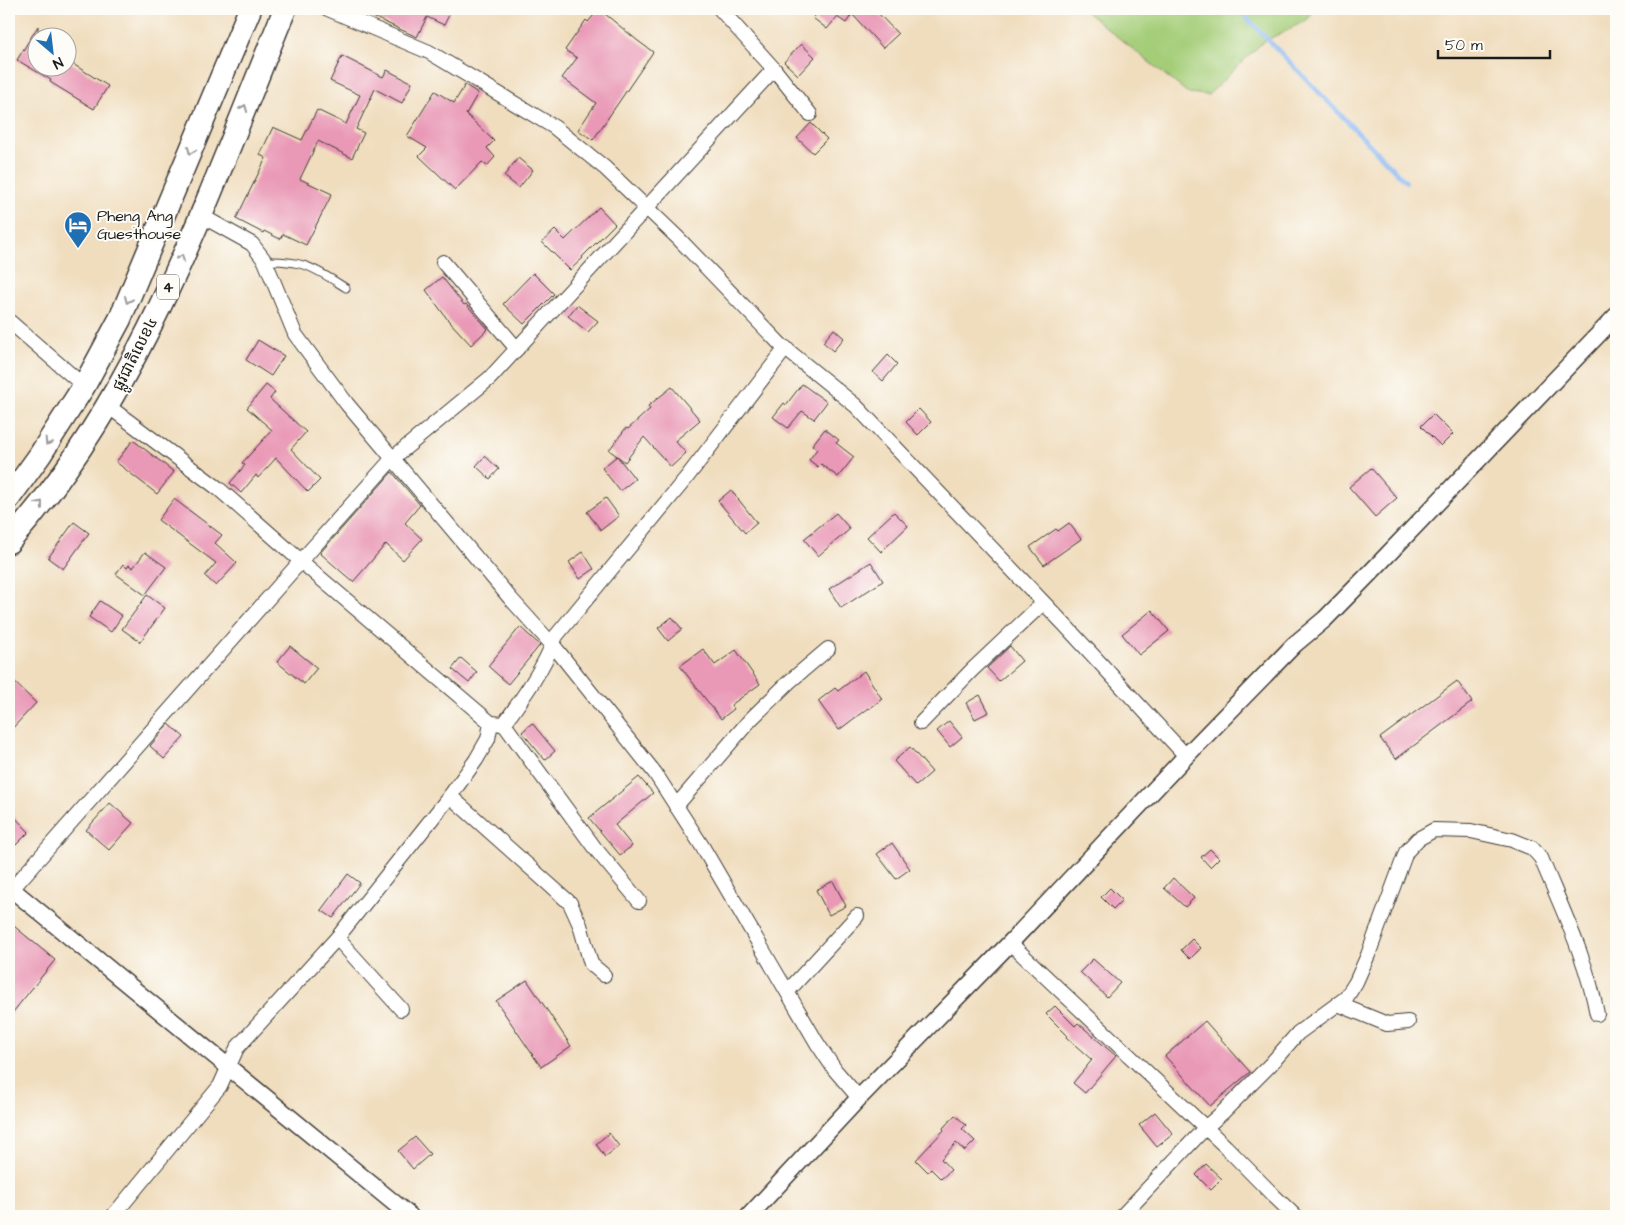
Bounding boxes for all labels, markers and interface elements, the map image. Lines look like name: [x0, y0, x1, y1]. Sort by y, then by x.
north arrow: [28, 28, 78, 78]
scale bar: [1438, 28, 1550, 60]
text: 50 m: [1445, 35, 1483, 56]
text: N: [49, 52, 66, 74]
one-way arrow: [237, 104, 248, 113]
one-way arrow: [187, 146, 198, 155]
place label: Pheng Ang Guesthouse: [97, 205, 181, 245]
hotel icon: Pheng Ang Guesthouse: [63, 210, 93, 249]
one-way arrow: [174, 254, 185, 263]
road number: 4: [157, 274, 179, 300]
one-way arrow: [124, 295, 135, 304]
street label: ផ្លូវជាតិលេខ៤: [107, 313, 165, 396]
one-way arrow: [45, 436, 55, 445]
one-way arrow: [34, 501, 43, 510]

